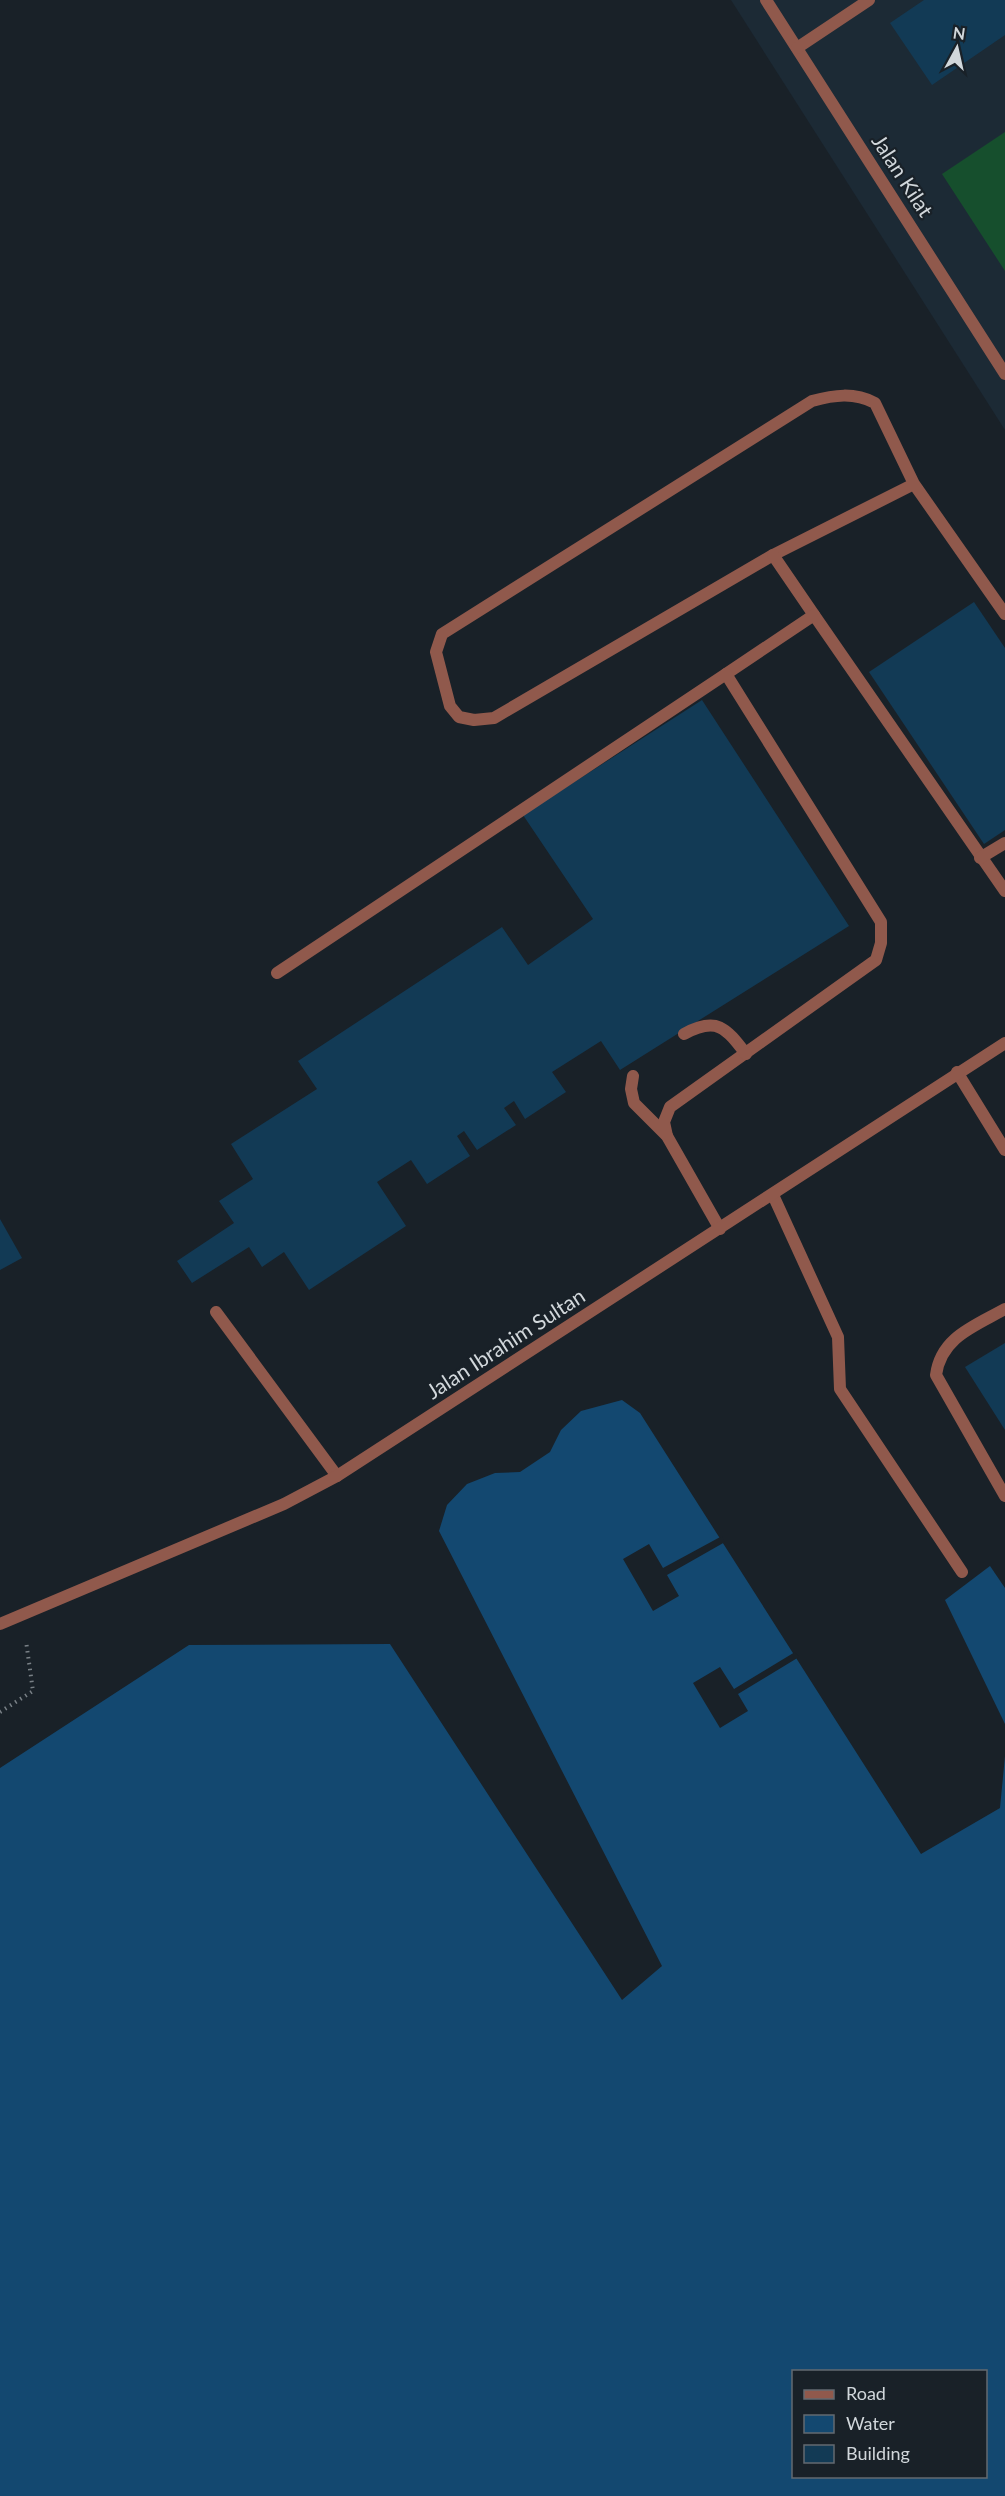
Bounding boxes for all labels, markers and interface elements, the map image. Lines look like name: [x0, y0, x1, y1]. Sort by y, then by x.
north arrow: [927, 18, 987, 78]
text: N: [952, 22, 967, 43]
street label: Jalan Kilat: [867, 129, 939, 221]
street label: Jalan Ibrahim Sultan: [421, 1282, 589, 1403]
legend: [792, 2370, 987, 2478]
text: Road: [846, 2382, 886, 2404]
text: Water: [846, 2412, 895, 2434]
text: Building: [846, 2442, 910, 2464]

